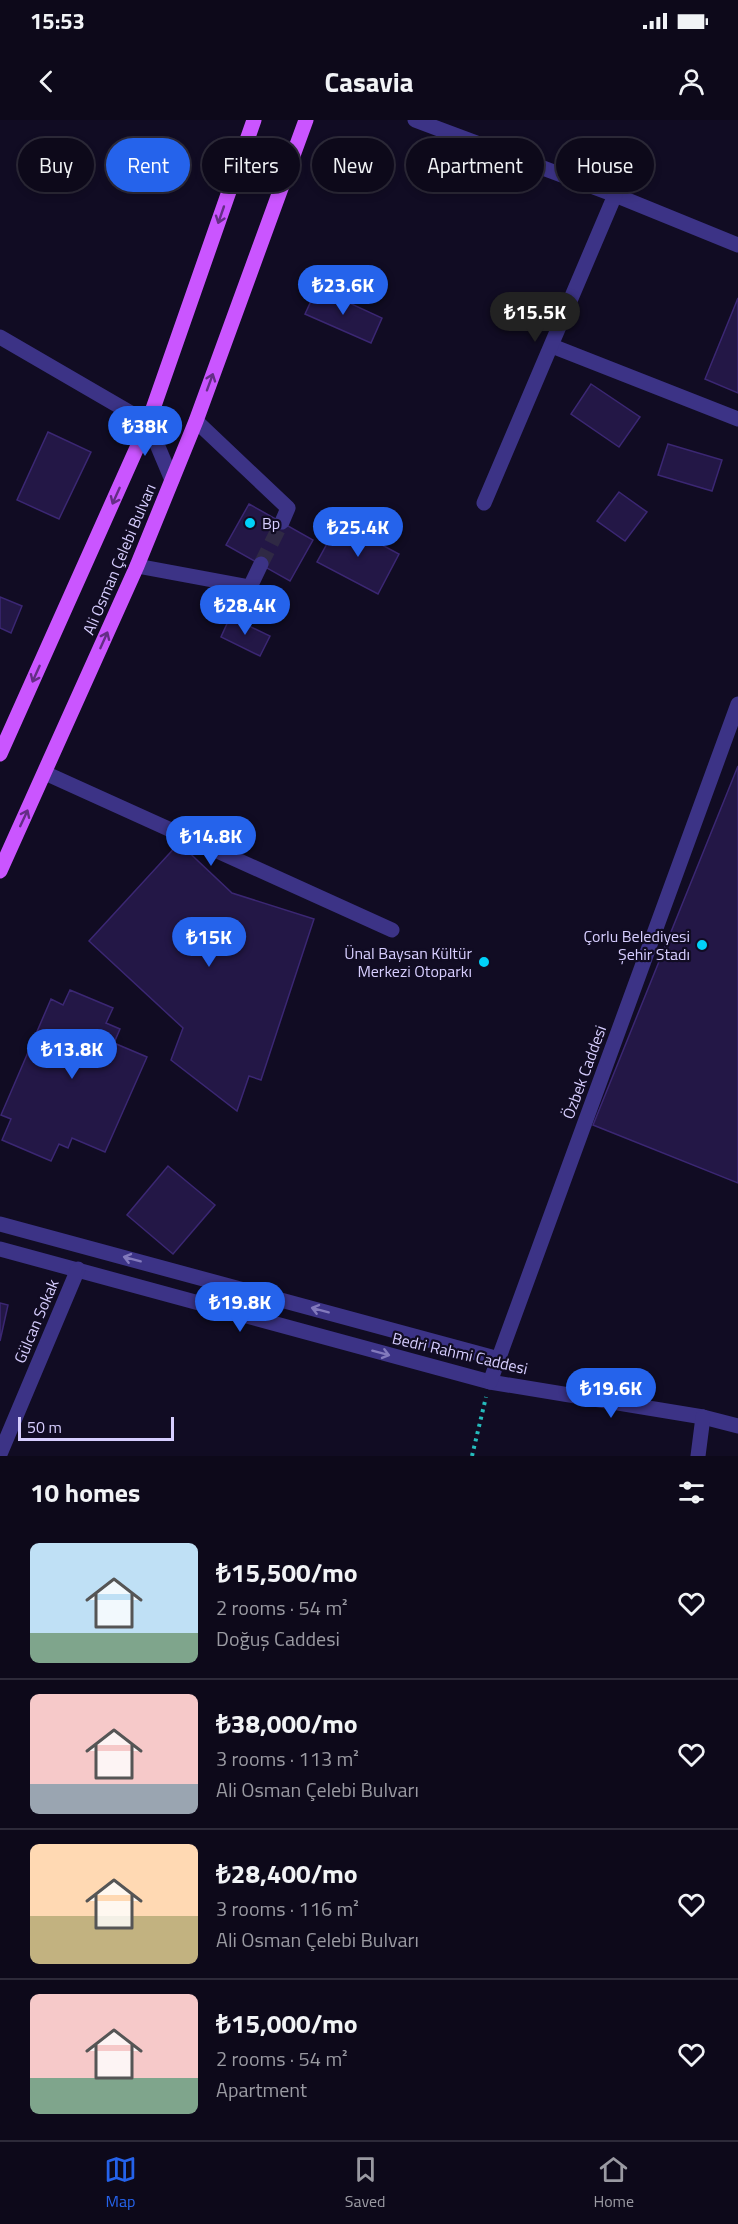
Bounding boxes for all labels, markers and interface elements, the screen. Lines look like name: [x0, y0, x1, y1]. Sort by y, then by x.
text: 15:53: [30, 4, 85, 38]
text: Casavia: [324, 61, 414, 102]
icon: back: [30, 65, 63, 98]
icon: person: [675, 65, 708, 98]
chip: Buy: [18, 138, 94, 192]
chip: Rent: [106, 138, 190, 192]
chip: Filters: [202, 138, 300, 192]
chip: New: [312, 138, 394, 192]
chip: Apartment: [406, 138, 544, 192]
chip: House: [556, 138, 654, 192]
one-way arrow: [215, 205, 226, 224]
pin: ₺23.6K: [294, 265, 392, 316]
text: ₺23.6K: [312, 269, 374, 300]
pin: ₺15.5K: [486, 292, 584, 343]
text: ₺15.5K: [504, 296, 566, 327]
one-way arrow: [205, 373, 216, 391]
pin: ₺38K: [109, 406, 181, 457]
text: ₺38K: [122, 410, 168, 441]
street label: Ali Osman Çelebi Bulvarı: [76, 480, 162, 638]
one-way arrow: [109, 486, 121, 504]
pin: ₺25.4K: [309, 507, 407, 558]
place label: Bp: [262, 511, 280, 535]
text: ₺25.4K: [327, 511, 389, 542]
marker: Bp: [243, 516, 257, 530]
pin: ₺28.4K: [196, 585, 294, 636]
text: ₺28.4K: [214, 589, 276, 620]
one-way arrow: [99, 631, 111, 649]
one-way arrow: [30, 664, 41, 682]
one-way arrow: [19, 809, 31, 827]
pin: ₺14.8K: [162, 816, 260, 867]
text: ₺14.8K: [180, 820, 242, 851]
pin: ₺15K: [173, 917, 245, 968]
text: ₺15K: [186, 921, 232, 952]
place label: Çorlu Belediyesi Şehir Stadı: [583, 924, 690, 966]
marker: Çorlu Belediyesi Şehir Stadı: [695, 938, 709, 952]
place label: Ünal Baysan Kültür Merkezi Otoparkı: [344, 941, 472, 983]
marker: Ünal Baysan Kültür Merkezi Otoparkı: [477, 955, 491, 969]
street label: Özbek Caddesi: [556, 1022, 612, 1122]
pin: ₺13.8K: [23, 1029, 121, 1080]
text: ₺13.8K: [41, 1033, 103, 1064]
one-way arrow: [123, 1253, 142, 1265]
street label: Gülcan Sokak: [7, 1275, 65, 1367]
pin: ₺19.8K: [191, 1282, 289, 1333]
text: ₺19.8K: [209, 1286, 271, 1317]
one-way arrow: [311, 1304, 330, 1316]
street label: Bedri Rahmi Caddesi: [390, 1326, 530, 1380]
one-way arrow: [371, 1347, 390, 1359]
pin: ₺19.6K: [562, 1368, 660, 1419]
text: ₺19.6K: [580, 1372, 642, 1403]
scale bar: [18, 1414, 174, 1442]
text: 50 m: [27, 1415, 62, 1439]
text: 10 homes: [30, 1473, 140, 1512]
icon: filters: [675, 1476, 708, 1509]
text: ₺15,500/mo: [216, 1553, 358, 1592]
icon: home: [78, 1567, 150, 1639]
icon: heart: [675, 1587, 708, 1620]
text: 2 rooms · 54 m²: [216, 1592, 348, 1623]
text: Doğuş Caddesi: [216, 1623, 340, 1654]
text: ₺38,000/mo: [216, 1704, 358, 1743]
icon: home: [78, 1718, 150, 1790]
icon: heart: [675, 1738, 708, 1771]
text: 3 rooms · 113 m²: [216, 1743, 359, 1774]
text: Ali Osman Çelebi Bulvarı: [216, 1774, 419, 1805]
text: ₺28,400/mo: [216, 1854, 358, 1893]
icon: home: [78, 1868, 150, 1940]
icon: heart: [675, 1888, 708, 1921]
text: 3 rooms · 116 m²: [216, 1893, 359, 1924]
text: Ali Osman Çelebi Bulvarı: [216, 1924, 419, 1955]
text: ₺15,000/mo: [216, 2004, 358, 2043]
icon: home: [78, 2018, 150, 2090]
icon: heart: [675, 2038, 708, 2071]
text: 2 rooms · 54 m²: [216, 2043, 348, 2074]
text: Apartment: [216, 2074, 307, 2105]
tab: Map: [104, 2153, 137, 2213]
tab: Saved: [345, 2153, 386, 2213]
tab: Home: [593, 2153, 634, 2213]

